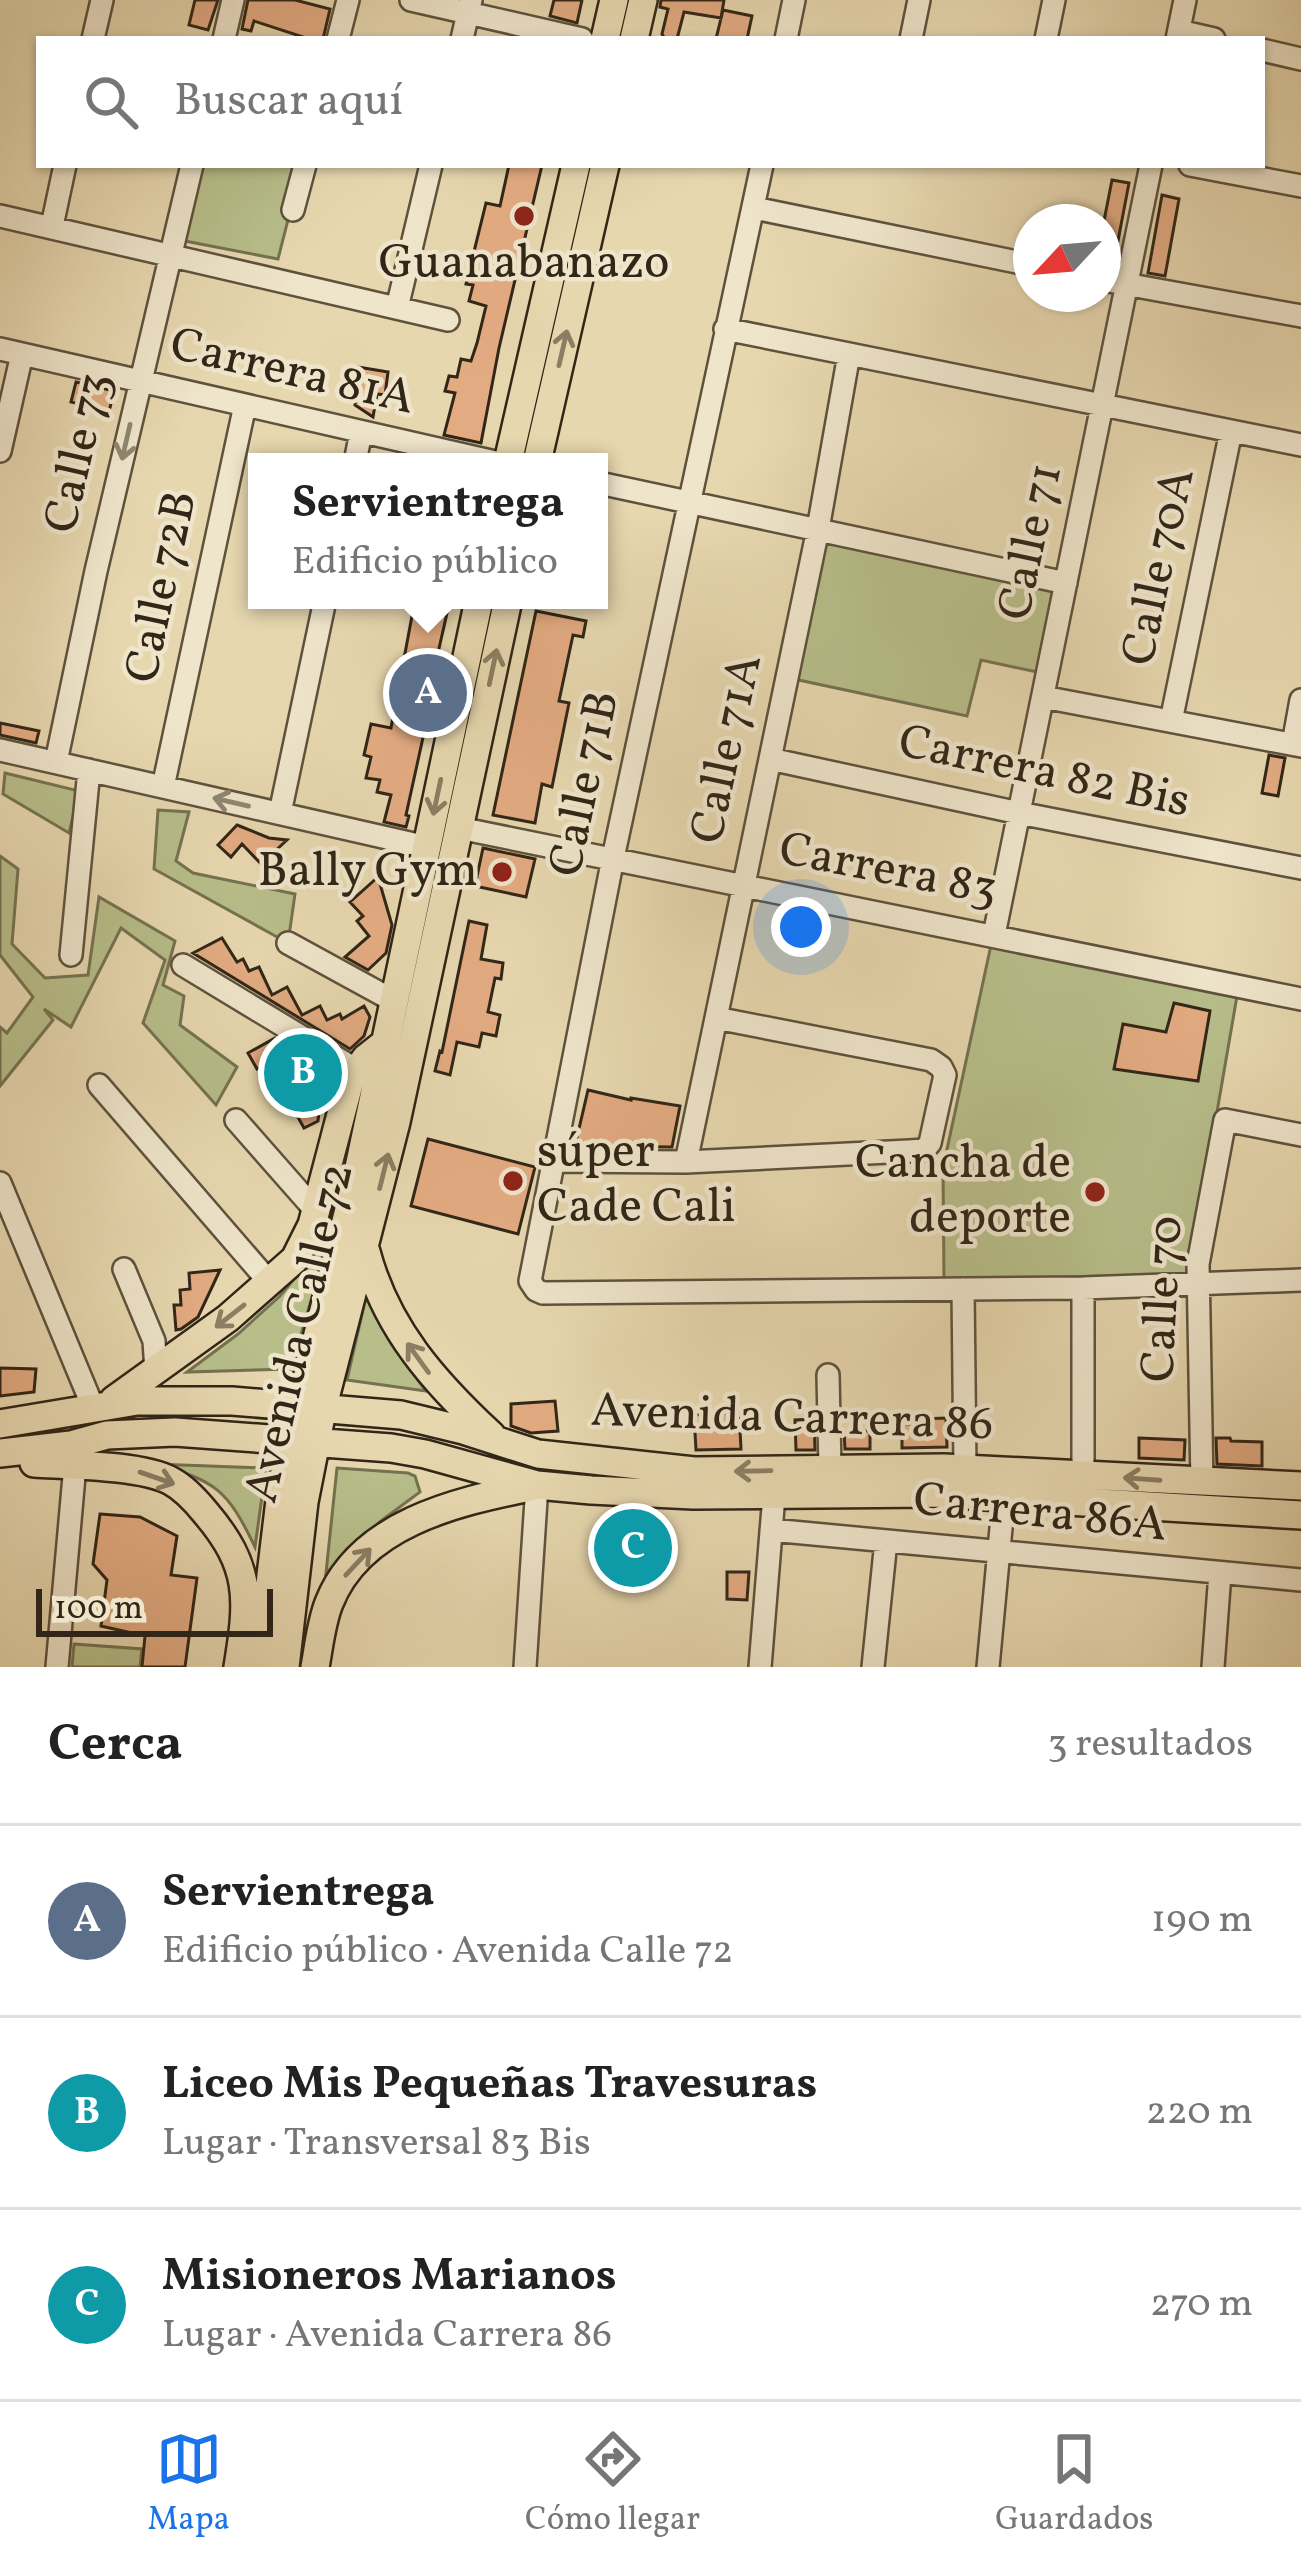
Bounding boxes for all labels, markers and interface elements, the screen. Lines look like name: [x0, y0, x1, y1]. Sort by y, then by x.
search box: [36, 36, 1265, 168]
icon: search: [78, 69, 144, 135]
text: Buscar aquí: [174, 71, 403, 134]
marker: Guanabanazo: [511, 203, 537, 229]
north arrow: [1013, 204, 1121, 312]
place label: Guanabanazo: [379, 231, 669, 298]
street label: Carrera 81A: [163, 312, 421, 434]
one-way arrow: [553, 329, 576, 367]
street label: Calle 73: [29, 366, 131, 540]
one-way arrow: [114, 423, 136, 461]
popup: [248, 453, 608, 609]
street label: Calle 71: [983, 458, 1081, 626]
street label: Calle 70A: [1106, 462, 1214, 672]
text: Servientrega: [292, 473, 564, 536]
street label: Calle 72B: [110, 485, 216, 689]
text: Edificio público: [292, 536, 558, 590]
pin: A: [389, 648, 467, 738]
street label: Calle 71A: [675, 648, 781, 850]
one-way arrow: [483, 649, 506, 687]
street label: Calle 71B: [534, 685, 638, 883]
street label: Carrera 82 Bis: [892, 709, 1196, 837]
one-way arrow: [425, 776, 447, 815]
one-way arrow: [212, 790, 250, 813]
street label: Carrera 83: [773, 817, 1003, 925]
place label: Bally Gym: [258, 839, 478, 906]
marker: Bally Gym: [489, 859, 515, 885]
your location: [771, 897, 831, 957]
pin: B: [264, 1028, 342, 1118]
place label: súper Cade Cali: [537, 1120, 736, 1242]
place label: Cancha de deporte: [855, 1131, 1071, 1253]
one-way arrow: [374, 1153, 396, 1191]
street label: Avenida Calle 72: [229, 1157, 373, 1509]
marker: súper Cade Cali: [500, 1168, 526, 1194]
marker: Cancha de deporte: [1082, 1179, 1108, 1205]
street label: Calle 70: [1126, 1214, 1202, 1384]
one-way arrow: [215, 1302, 247, 1329]
one-way arrow: [405, 1342, 431, 1375]
street label: Avenida Carrera 86: [590, 1378, 994, 1460]
one-way arrow: [734, 1460, 773, 1482]
street label: Carrera 86A: [910, 1467, 1170, 1561]
one-way arrow: [1123, 1467, 1162, 1490]
one-way arrow: [138, 1469, 176, 1491]
pin: C: [594, 1503, 672, 1593]
one-way arrow: [344, 1547, 372, 1577]
scale bar: [36, 1583, 273, 1636]
text: 100 m: [54, 1587, 143, 1633]
text: Cerca: [48, 1710, 183, 1781]
text: 3 resultados: [1047, 1718, 1253, 1772]
text: Servientrega: [162, 1862, 435, 1925]
text: A: [73, 1894, 101, 1948]
text: 190 m: [1151, 1894, 1253, 1948]
text: Edificio público · Avenida Calle 72: [162, 1925, 733, 1979]
text: Liceo Mis Pequeñas Travesuras: [162, 2054, 817, 2117]
text: B: [74, 2086, 100, 2140]
text: 220 m: [1146, 2086, 1253, 2140]
text: Lugar · Transversal 83 Bis: [162, 2117, 591, 2171]
text: Misioneros Marianos: [162, 2246, 617, 2309]
text: C: [74, 2278, 100, 2332]
text: 270 m: [1150, 2278, 1253, 2332]
text: Lugar · Avenida Carrera 86: [162, 2309, 612, 2363]
tab: Mapa: [148, 2426, 230, 2544]
tab: Cómo llegar: [525, 2426, 700, 2544]
tab: Guardados: [995, 2426, 1153, 2544]

